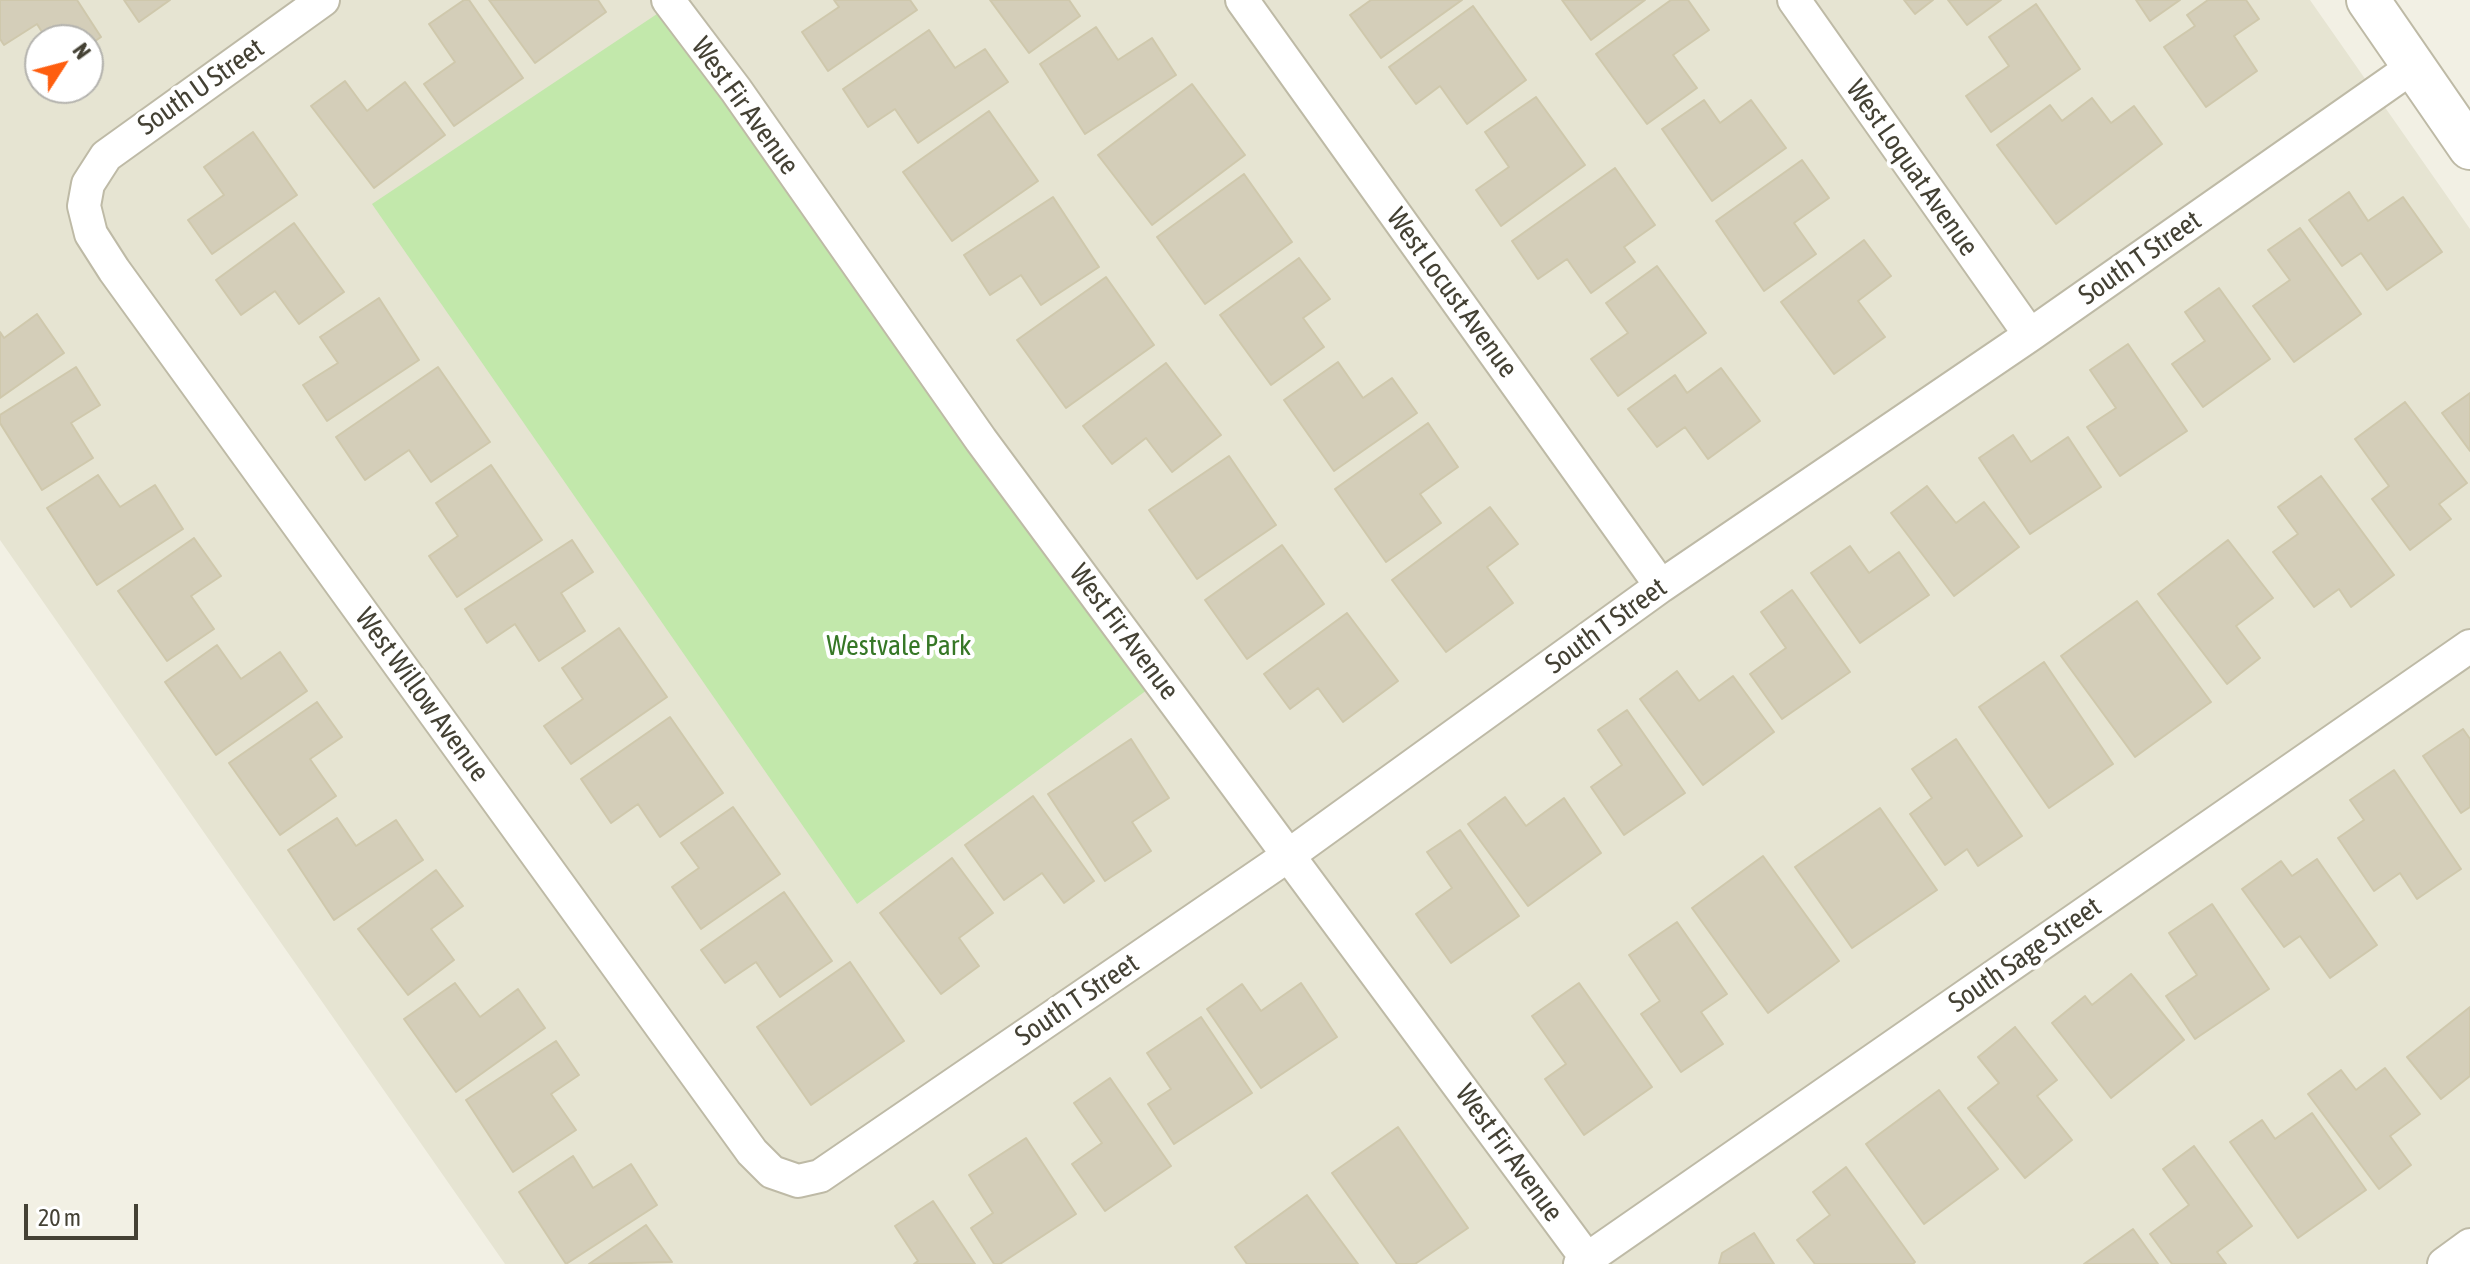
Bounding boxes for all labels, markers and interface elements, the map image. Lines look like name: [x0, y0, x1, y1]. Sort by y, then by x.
north arrow: [24, 24, 104, 104]
street label: South U Street: [132, 31, 270, 143]
street label: West Fir Avenue: [684, 31, 806, 181]
text: N: [67, 38, 96, 64]
street label: West Loquat Avenue: [1839, 74, 1985, 262]
street label: West Locust Avenue: [1379, 202, 1525, 384]
street label: South T Street: [2072, 204, 2208, 312]
street label: West Fir Avenue: [1062, 557, 1186, 707]
street label: South T Street: [1539, 571, 1673, 681]
street label: West Willow Avenue: [348, 602, 496, 788]
park label: Westvale Park: [827, 629, 971, 663]
street label: South Sage Street: [1942, 890, 2108, 1020]
street label: South T Street: [1009, 947, 1145, 1053]
street label: West Fir Avenue: [1448, 1078, 1570, 1228]
scale bar: [28, 1188, 142, 1238]
text: 20 m: [38, 1204, 81, 1231]

